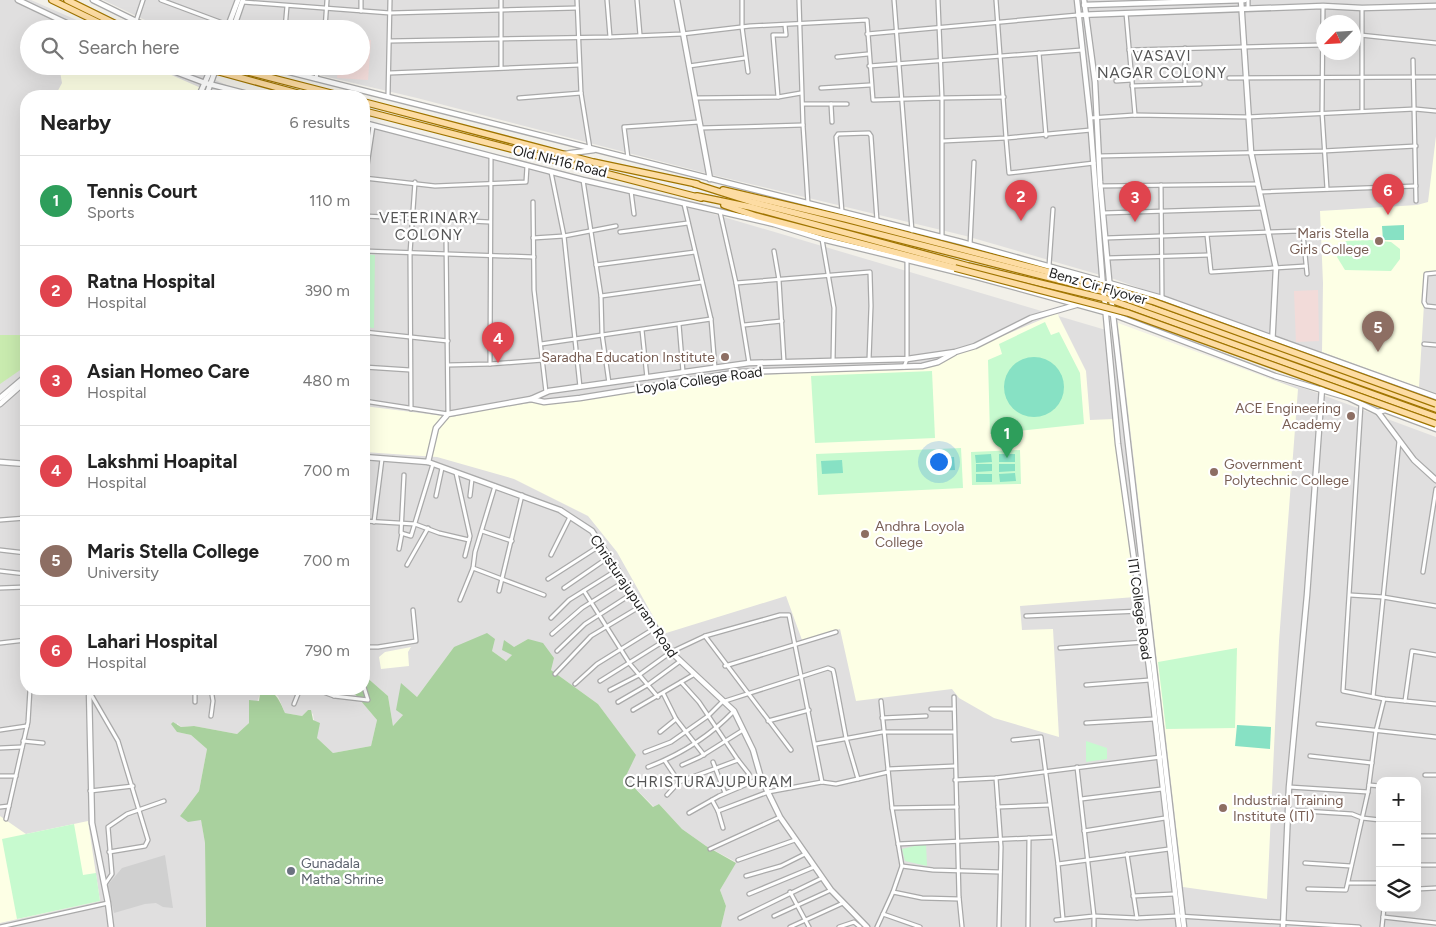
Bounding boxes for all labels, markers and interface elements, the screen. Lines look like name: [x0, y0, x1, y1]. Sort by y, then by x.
north arrow: [1316, 15, 1361, 60]
search box: [20, 20, 370, 75]
icon: search: [38, 34, 66, 62]
text: Search here: [78, 36, 180, 59]
district label: VASAVI NAGAR COLONY: [1097, 47, 1227, 82]
text: Nearby: [40, 110, 111, 135]
text: 6 results: [289, 113, 350, 132]
street label: Old NH16 Road: [511, 142, 609, 181]
pin: 6: [1372, 174, 1404, 215]
text: Tennis Court: [87, 180, 198, 203]
pin: 2: [1005, 180, 1037, 221]
pin: 3: [1119, 181, 1151, 222]
text: 1: [53, 191, 59, 210]
text: 110 m: [309, 191, 350, 210]
text: Sports: [87, 203, 134, 222]
district label: VETERINARY COLONY: [379, 209, 479, 244]
place label: Maris Stella Girls College: [1289, 225, 1369, 258]
marker: Maris Stella Girls College: [1373, 235, 1385, 247]
street label: Benz Cir Flyover: [1047, 264, 1149, 309]
text: Ratna Hospital: [87, 270, 215, 293]
text: 2: [51, 281, 61, 300]
text: 390 m: [304, 281, 350, 300]
text: Hospital: [87, 293, 147, 312]
pin: 5: [1362, 311, 1394, 352]
pin: 4: [482, 322, 514, 363]
place label: Saradha Education Institute: [541, 349, 715, 366]
marker: Saradha Education Institute: [719, 351, 731, 363]
text: Asian Homeo Care: [87, 360, 249, 383]
street label: Loyola College Road: [635, 363, 764, 398]
text: 3: [52, 371, 60, 390]
text: 480 m: [302, 371, 350, 390]
text: Hospital: [87, 383, 147, 402]
place label: ACE Engineering Academy: [1235, 400, 1342, 433]
marker: ACE Engineering Academy: [1345, 410, 1357, 422]
pin: 1: [991, 417, 1023, 458]
your location: [926, 449, 952, 475]
text: Lakshmi Hoapital: [87, 450, 237, 473]
place label: Government Polytechnic College: [1224, 456, 1349, 489]
text: 4: [51, 461, 61, 480]
text: 700 m: [303, 461, 350, 480]
marker: Government Polytechnic College: [1208, 466, 1220, 478]
text: Hospital: [87, 473, 147, 492]
place label: Andhra Loyola College: [875, 518, 964, 551]
marker: Andhra Loyola College: [859, 528, 871, 540]
street label: Christurajupuram Road: [586, 532, 681, 661]
text: Maris Stella College: [87, 540, 259, 563]
text: 5: [51, 551, 61, 570]
text: 700 m: [303, 551, 350, 570]
street label: ITI College Road: [1124, 557, 1155, 661]
text: University: [87, 563, 159, 582]
text: Lahari Hospital: [87, 630, 218, 653]
text: 6: [51, 641, 61, 660]
text: 790 m: [305, 641, 350, 660]
text: Hospital: [87, 653, 147, 672]
district label: CHRISTURAJUPURAM: [624, 773, 794, 791]
map controls: [1376, 777, 1421, 912]
button: +: [1376, 777, 1421, 822]
place label: Industrial Training Institute (ITI): [1233, 792, 1343, 825]
marker: Industrial Training Institute (ITI): [1217, 802, 1229, 814]
button: −: [1376, 822, 1421, 867]
place label: Gunadala Matha Shrine: [301, 855, 384, 888]
marker: Gunadala Matha Shrine: [285, 865, 297, 877]
button: layers: [1376, 867, 1421, 912]

